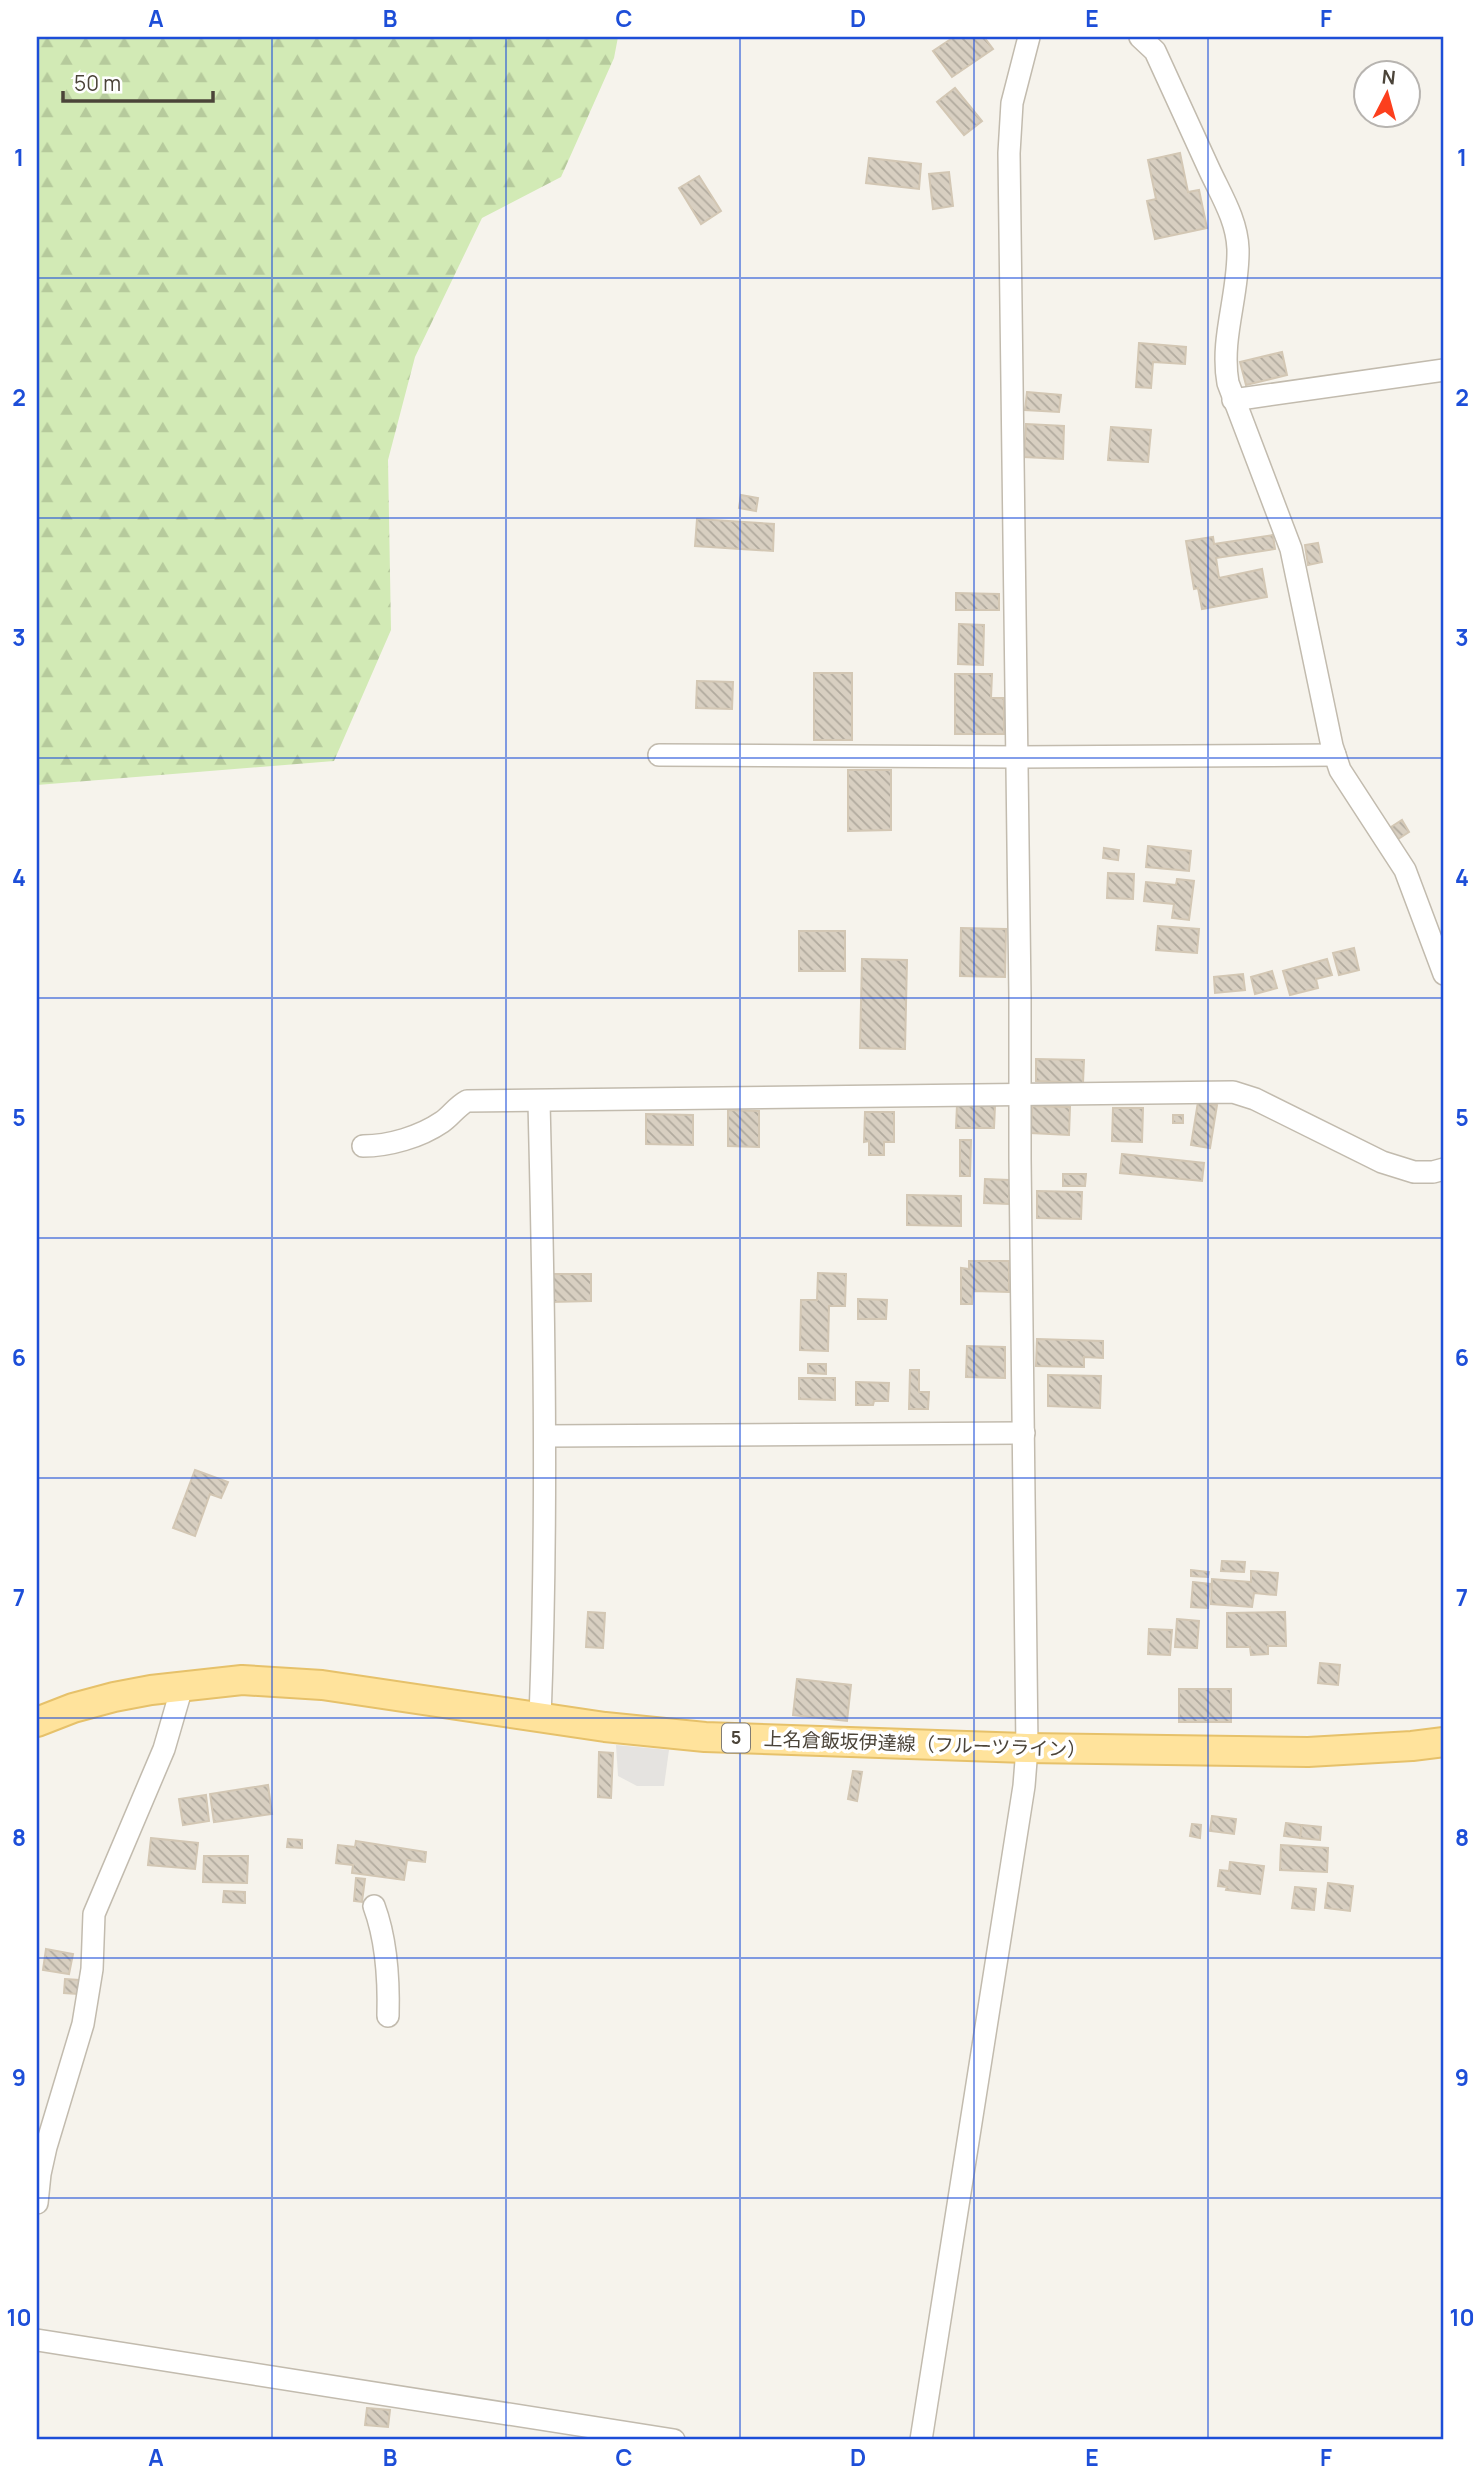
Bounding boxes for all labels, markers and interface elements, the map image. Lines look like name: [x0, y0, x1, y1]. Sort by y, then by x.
text: A: [148, 2, 164, 34]
text: B: [383, 2, 397, 34]
text: C: [616, 2, 633, 34]
text: D: [850, 2, 866, 34]
text: E: [1085, 2, 1099, 34]
text: F: [1320, 2, 1332, 34]
scale bar: [63, 60, 214, 104]
north arrow: [1352, 60, 1422, 130]
text: N: [1381, 63, 1397, 91]
text: 50 m: [74, 69, 121, 97]
text: 1: [14, 141, 24, 173]
text: 1: [1457, 141, 1467, 173]
text: 2: [12, 381, 26, 413]
text: 2: [1455, 381, 1469, 413]
text: 3: [12, 621, 26, 653]
text: 3: [1455, 621, 1469, 653]
text: 4: [12, 861, 26, 893]
text: 4: [1455, 861, 1469, 893]
text: 5: [12, 1101, 26, 1133]
text: 5: [1455, 1101, 1469, 1133]
text: 6: [12, 1341, 26, 1373]
text: 6: [1455, 1341, 1469, 1373]
text: 7: [13, 1581, 25, 1613]
text: 7: [1456, 1581, 1468, 1613]
road number: 5: [722, 1723, 750, 1752]
street label: 上名倉飯坂伊達線（フルーツライン）: [763, 1725, 1087, 1763]
text: 8: [12, 1821, 26, 1853]
text: 8: [1455, 1821, 1469, 1853]
text: 9: [12, 2061, 26, 2093]
text: 9: [1455, 2061, 1469, 2093]
text: 10: [6, 2301, 32, 2333]
text: 10: [1449, 2301, 1475, 2333]
text: A: [148, 2441, 164, 2473]
text: B: [383, 2441, 397, 2473]
text: C: [616, 2441, 633, 2473]
text: D: [850, 2441, 866, 2473]
text: E: [1085, 2441, 1099, 2473]
text: F: [1320, 2441, 1332, 2473]

